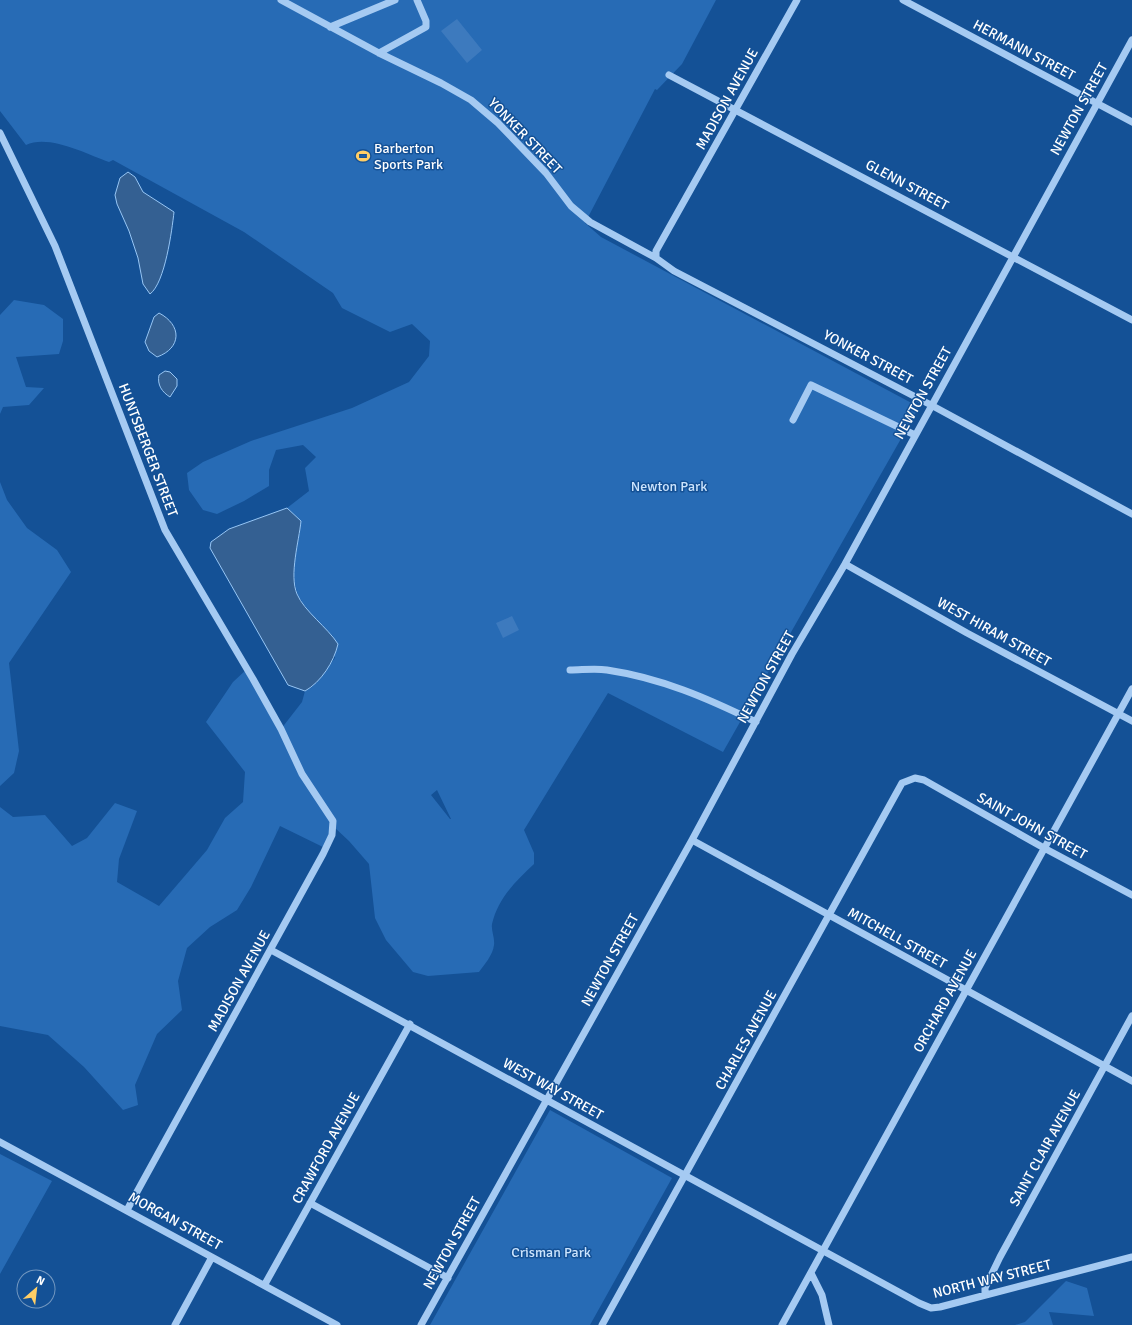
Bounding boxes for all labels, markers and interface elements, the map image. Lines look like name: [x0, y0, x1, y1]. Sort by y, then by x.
street label: HERMANN STREET: [970, 16, 1078, 84]
street label: MADISON AVENUE: [692, 45, 762, 153]
street label: NEWTON STREET: [1047, 60, 1111, 158]
street label: YONKER STREET: [485, 95, 565, 177]
place label: Barberton Sports Park: [374, 140, 443, 173]
sports icon: Barberton Sports Park: [355, 148, 371, 164]
street label: GLENN STREET: [863, 156, 952, 214]
street label: YONKER STREET: [820, 326, 916, 388]
street label: NEWTON STREET: [891, 344, 955, 442]
street label: HUNTSBERGER STREET: [115, 381, 181, 519]
park label: Newton Park: [631, 478, 707, 495]
street label: WEST HIRAM STREET: [934, 594, 1054, 670]
street label: NEWTON STREET: [734, 628, 798, 726]
street label: SAINT JOHN STREET: [974, 789, 1090, 863]
street label: MITCHELL STREET: [845, 904, 950, 972]
street label: NEWTON STREET: [578, 911, 642, 1009]
street label: MADISON AVENUE: [204, 927, 274, 1035]
street label: ORCHARD AVENUE: [910, 947, 980, 1055]
street label: CHARLES AVENUE: [712, 987, 780, 1093]
street label: WEST WAY STREET: [500, 1054, 606, 1124]
street label: SAINT CLAIR AVENUE: [1006, 1087, 1084, 1209]
street label: CRAWFORD AVENUE: [288, 1089, 364, 1207]
street label: MORGAN STREET: [125, 1188, 225, 1254]
street label: NEWTON STREET: [420, 1194, 484, 1292]
park label: Crisman Park: [511, 1244, 591, 1261]
street label: NORTH WAY STREET: [931, 1256, 1053, 1302]
north arrow: [16, 1269, 56, 1309]
text: N: [34, 1273, 47, 1288]

